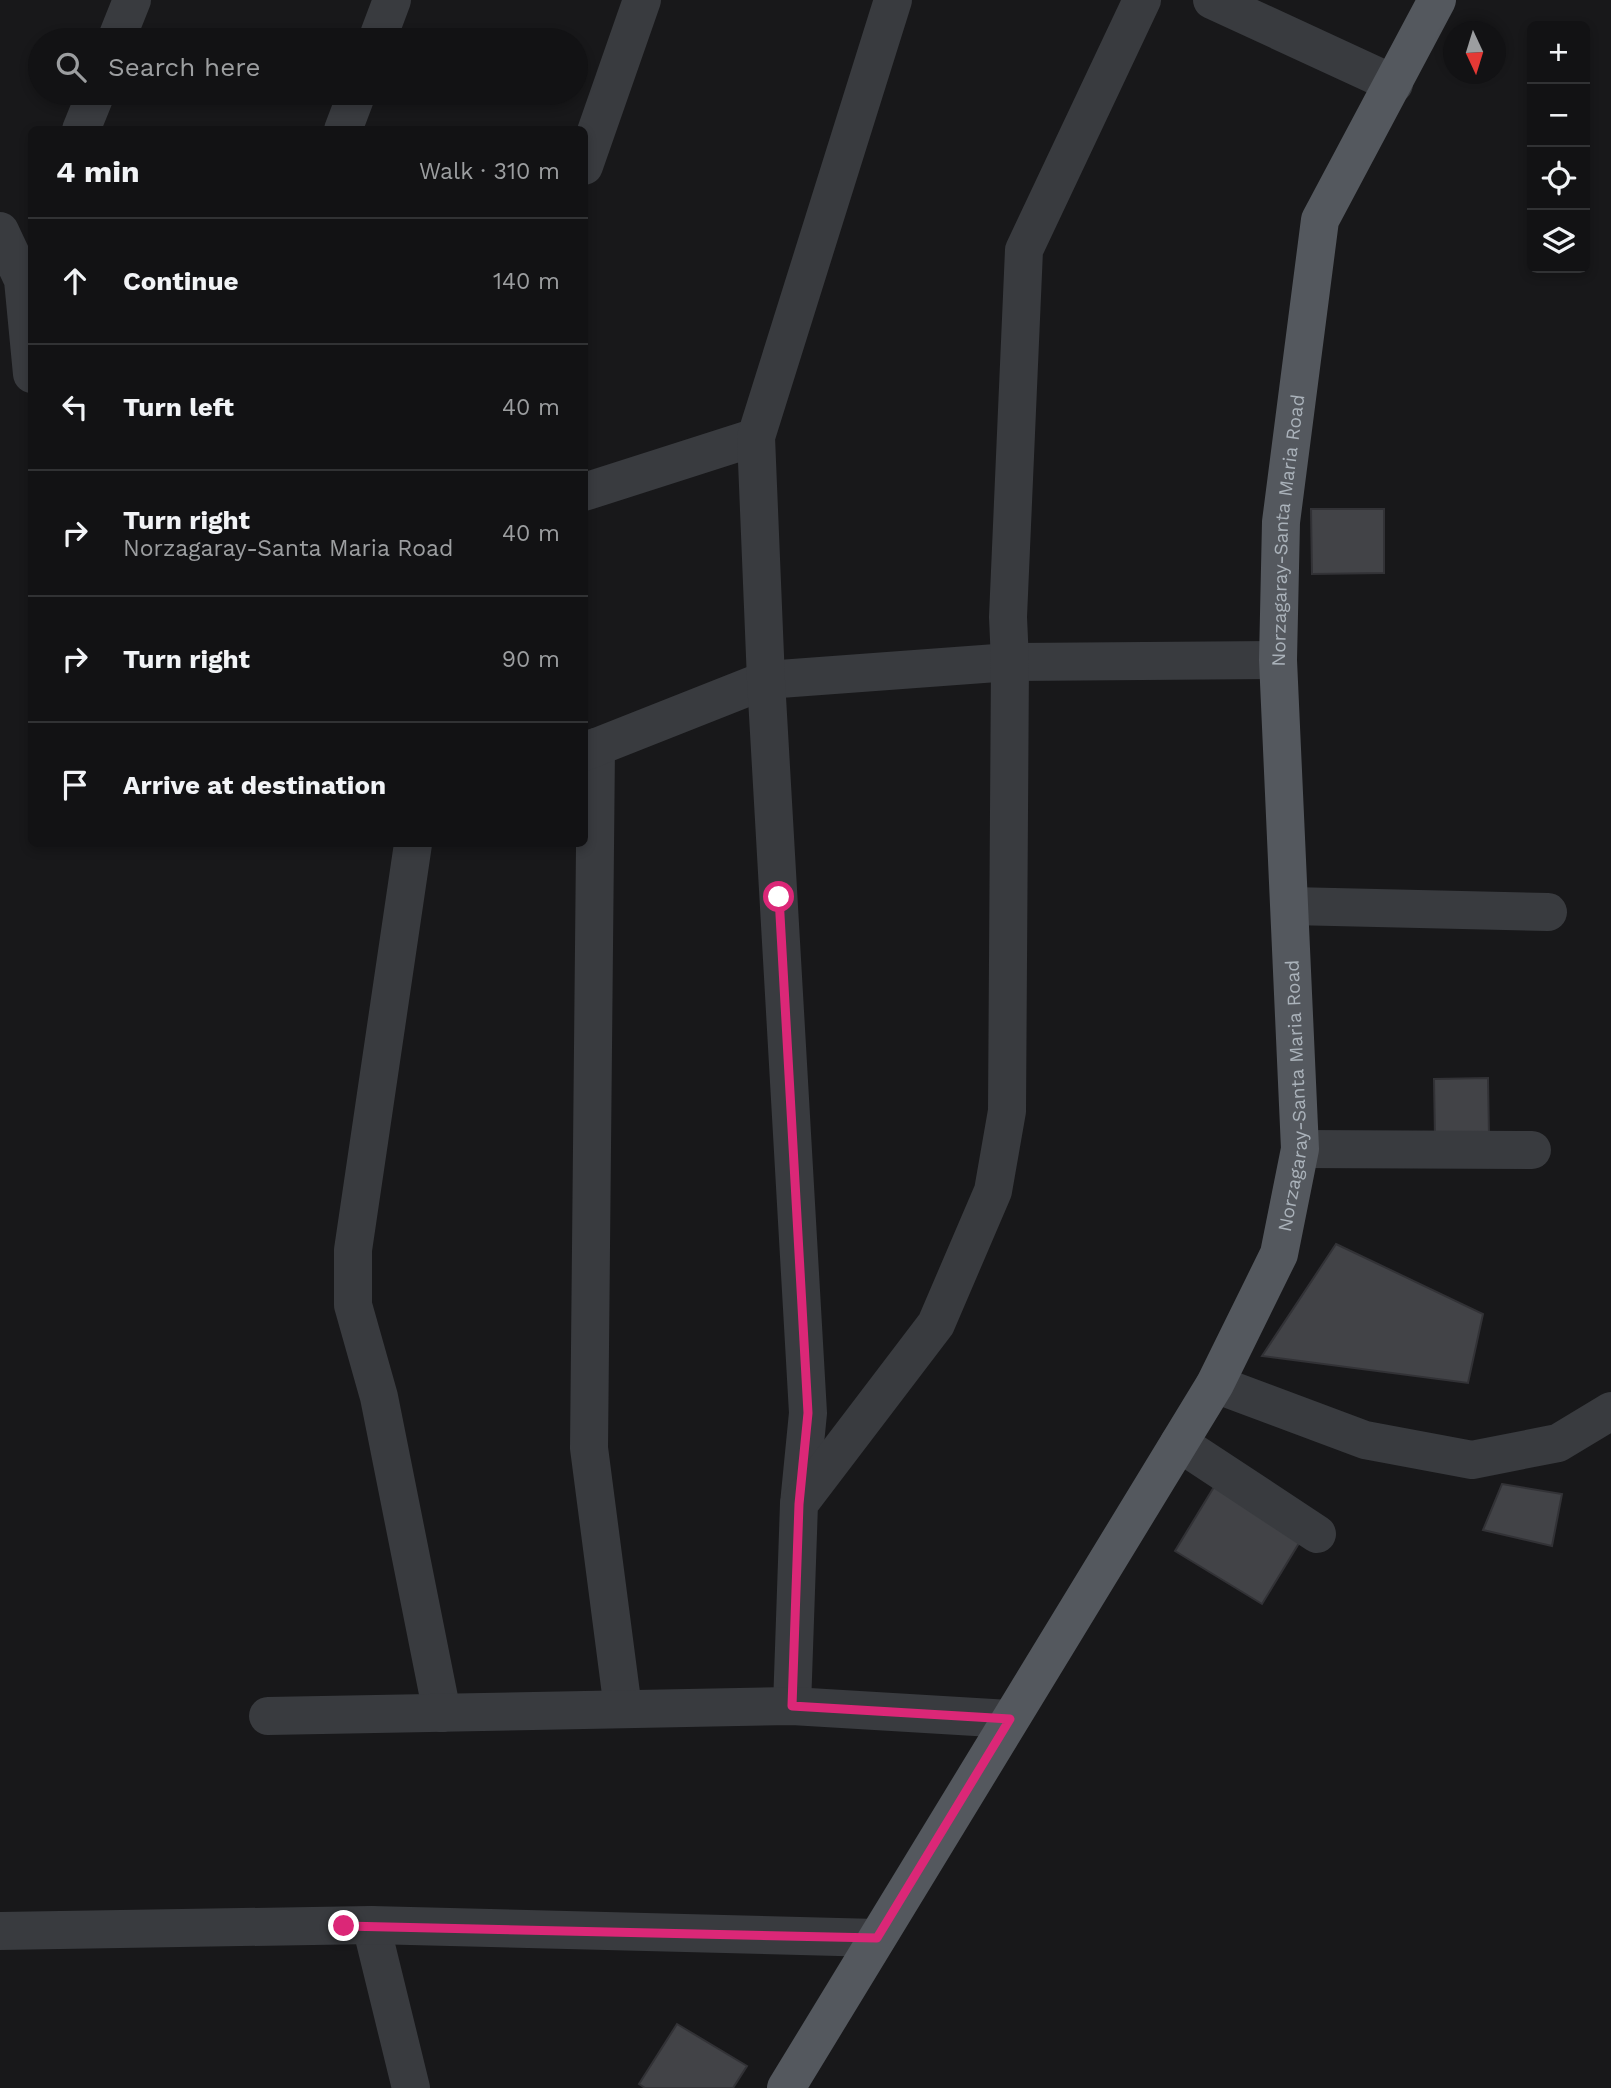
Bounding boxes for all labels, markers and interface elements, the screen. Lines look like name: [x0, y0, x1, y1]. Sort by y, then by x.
north arrow: [1443, 21, 1506, 84]
map controls: [1527, 21, 1590, 273]
button: +: [1527, 21, 1590, 84]
search box: [28, 28, 588, 105]
icon: search: [52, 48, 90, 86]
text: Search here: [108, 52, 260, 82]
button: −: [1527, 84, 1590, 147]
button: locate: [1527, 147, 1590, 210]
text: 4 min: [56, 154, 140, 189]
text: Walk · 310 m: [419, 158, 560, 185]
button: layers: [1527, 210, 1590, 273]
icon: ahead: [56, 262, 94, 300]
text: Continue: [123, 266, 239, 296]
text: 140 m: [493, 268, 560, 295]
icon: left: [56, 388, 94, 426]
text: Turn left: [123, 392, 234, 422]
street label: Norzagaray-Santa Maria Road: [1266, 393, 1309, 667]
text: 40 m: [502, 394, 560, 421]
text: Turn right: [123, 505, 250, 535]
icon: right: [56, 514, 94, 552]
text: 40 m: [502, 520, 560, 547]
text: Norzagaray-Santa Maria Road: [123, 535, 453, 562]
icon: right: [56, 640, 94, 678]
text: Turn right: [123, 644, 250, 674]
text: 90 m: [502, 646, 560, 673]
icon: arrive: [56, 766, 94, 804]
text: Arrive at destination: [123, 770, 386, 800]
route start: [763, 881, 794, 912]
street label: Norzagaray-Santa Maria Road: [1272, 959, 1312, 1234]
route end: [328, 1910, 359, 1941]

